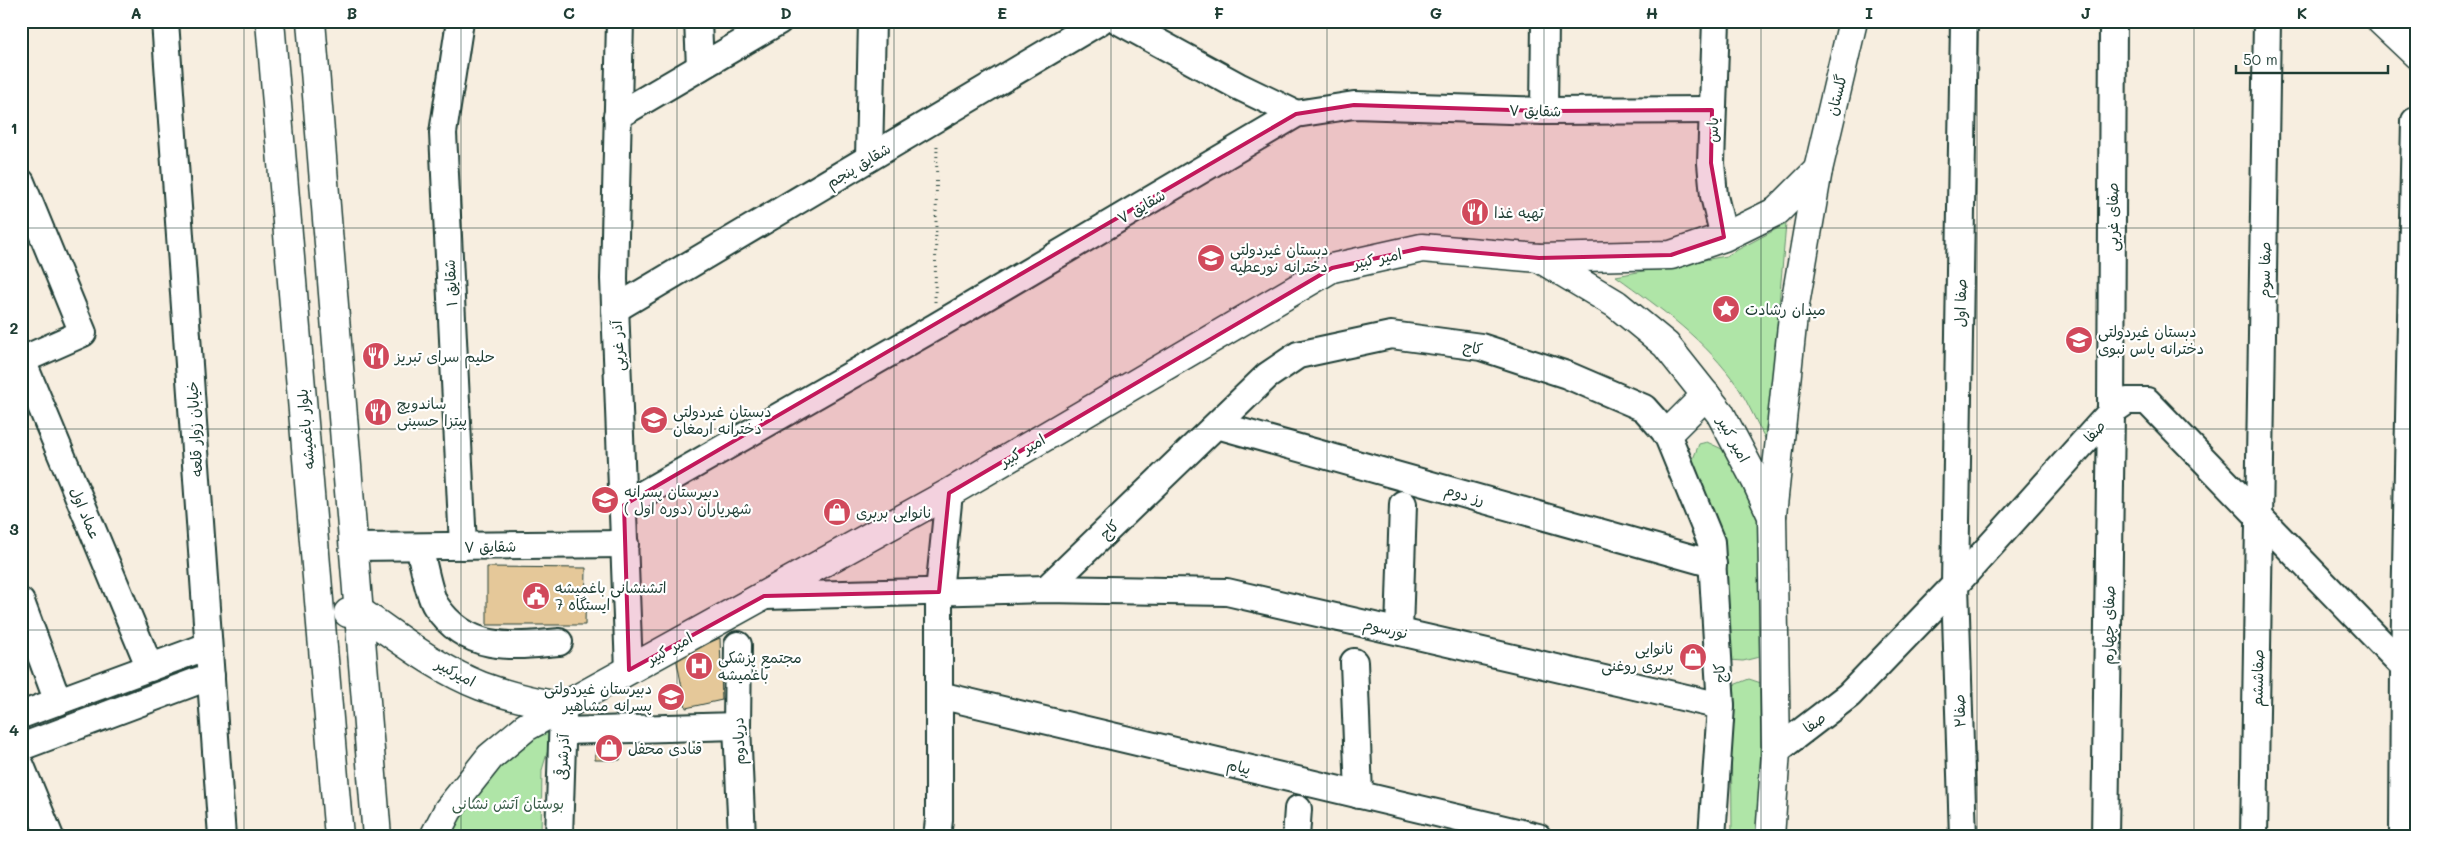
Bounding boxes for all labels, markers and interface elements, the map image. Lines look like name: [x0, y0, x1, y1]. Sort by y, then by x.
text: A: [130, 2, 142, 23]
text: B: [347, 2, 357, 23]
text: C: [563, 2, 575, 23]
text: D: [780, 2, 792, 23]
text: E: [997, 2, 1007, 23]
text: F: [1214, 2, 1224, 23]
text: G: [1430, 2, 1442, 23]
text: H: [1646, 2, 1658, 23]
text: I: [1865, 2, 1873, 23]
text: J: [2081, 2, 2091, 23]
text: K: [2297, 2, 2307, 23]
scale bar: [2236, 42, 2388, 74]
text: 50 m: [2243, 49, 2278, 69]
street label: گلستان: [1821, 72, 1851, 118]
street label: شقایق ۷: [1509, 100, 1561, 120]
text: 1: [10, 117, 18, 138]
street label: یاس: [1702, 117, 1722, 143]
street label: شقایق پنجم: [822, 138, 896, 195]
street label: صفای غربی: [2102, 182, 2123, 252]
street label: شقایق ۷: [1113, 184, 1169, 228]
restaurant icon: تهیه غذا: [1460, 197, 1490, 227]
place label: تهیه غذا: [1494, 202, 1544, 222]
place label: دبستان غیردولتی دخترانه نورعطیه: [1230, 239, 1329, 276]
street label: صفا سوم: [2254, 241, 2277, 299]
school or university icon: دبستان غیردولتی دخترانه نورعطیه: [1196, 243, 1226, 273]
street label: امیر کبیر: [1349, 243, 1403, 273]
street label: شقایق ۱: [439, 259, 461, 307]
street label: صفا اول: [1950, 278, 1970, 328]
place icon: میدان رشادت: [1711, 294, 1741, 324]
place label: میدان رشادت: [1745, 299, 1826, 319]
text: 2: [10, 317, 19, 338]
street label: آذر غربی: [606, 319, 629, 372]
place label: دبستان غیردولتی دخترانه یاس نبوی: [2098, 321, 2204, 358]
school or university icon: دبستان غیردولتی دخترانه یاس نبوی: [2064, 325, 2094, 355]
street label: کاج: [1461, 335, 1485, 360]
restaurant icon: حلیم سرای تبریز: [361, 341, 391, 371]
place label: حلیم سرای تبریز: [393, 346, 495, 369]
street label: خیابان زوار قلعه: [182, 381, 206, 477]
street label: بلوار باغمیشه: [292, 388, 318, 470]
place label: ساندویچ پیتزا حسینی: [397, 393, 467, 431]
restaurant icon: ساندویچ پیتزا حسینی: [363, 397, 393, 427]
place label: دبستان غیردولتی دخترانه ارمغان: [673, 401, 772, 438]
school or university icon: دبستان غیردولتی دخترانه ارمغان: [639, 405, 669, 435]
street label: امیر کبیر: [1712, 411, 1755, 466]
street label: صفا: [2079, 416, 2109, 446]
street label: امیر کبیر: [994, 429, 1049, 472]
street label: رز دوم: [1442, 479, 1487, 512]
place label: دبیرستان پسرانه شهریاران (دوره اول ): [624, 481, 752, 518]
street label: عماد اول: [66, 484, 106, 542]
school or university icon: دبیرستان پسرانه شهریاران (دوره اول ): [590, 485, 620, 515]
shop icon: نانوایی بربری: [822, 497, 852, 527]
place label: نانوایی بربری: [856, 502, 932, 523]
street label: کاج: [1095, 515, 1124, 544]
text: 3: [9, 518, 19, 539]
street label: شقایق ۷: [464, 536, 516, 556]
place label: اتشنشانی باغمیشه ایستگاه 7: [555, 577, 667, 614]
public building icon: اتشنشانی باغمیشه ایستگاه 7: [521, 581, 551, 611]
street label: صفای چهارم: [2097, 585, 2121, 665]
street label: نورسوم: [1361, 613, 1411, 646]
street label: امیر کبیر: [641, 627, 696, 670]
place label: نانوایی بربری روغنی: [1601, 638, 1674, 676]
shop icon: نانوایی بربری روغنی: [1678, 642, 1708, 672]
place label: مجتمع پزشکی باغمیشه: [718, 647, 802, 684]
street label: صفاششم: [2246, 649, 2270, 707]
hospital icon: مجتمع پزشکی باغمیشه: [684, 651, 714, 681]
street label: امیرکبیر: [431, 652, 479, 691]
street label: کاج: [1708, 662, 1731, 684]
place label: دبیرستان غیردولتی پسرانه مشاهیر: [544, 678, 652, 716]
school or university icon: دبیرستان غیردولتی پسرانه مشاهیر: [656, 682, 686, 712]
street label: صفا۲: [1948, 694, 1970, 728]
street label: صفا: [1799, 707, 1829, 737]
street label: دریادوم: [727, 717, 751, 765]
text: 4: [9, 719, 19, 740]
street label: آذرشرقی: [551, 732, 573, 780]
shop icon: قنادی محفل: [594, 733, 624, 763]
place label: قنادی محفل: [628, 738, 702, 758]
street label: پیام: [1225, 754, 1253, 780]
park label: بوستان آتش نشانی: [452, 793, 564, 814]

